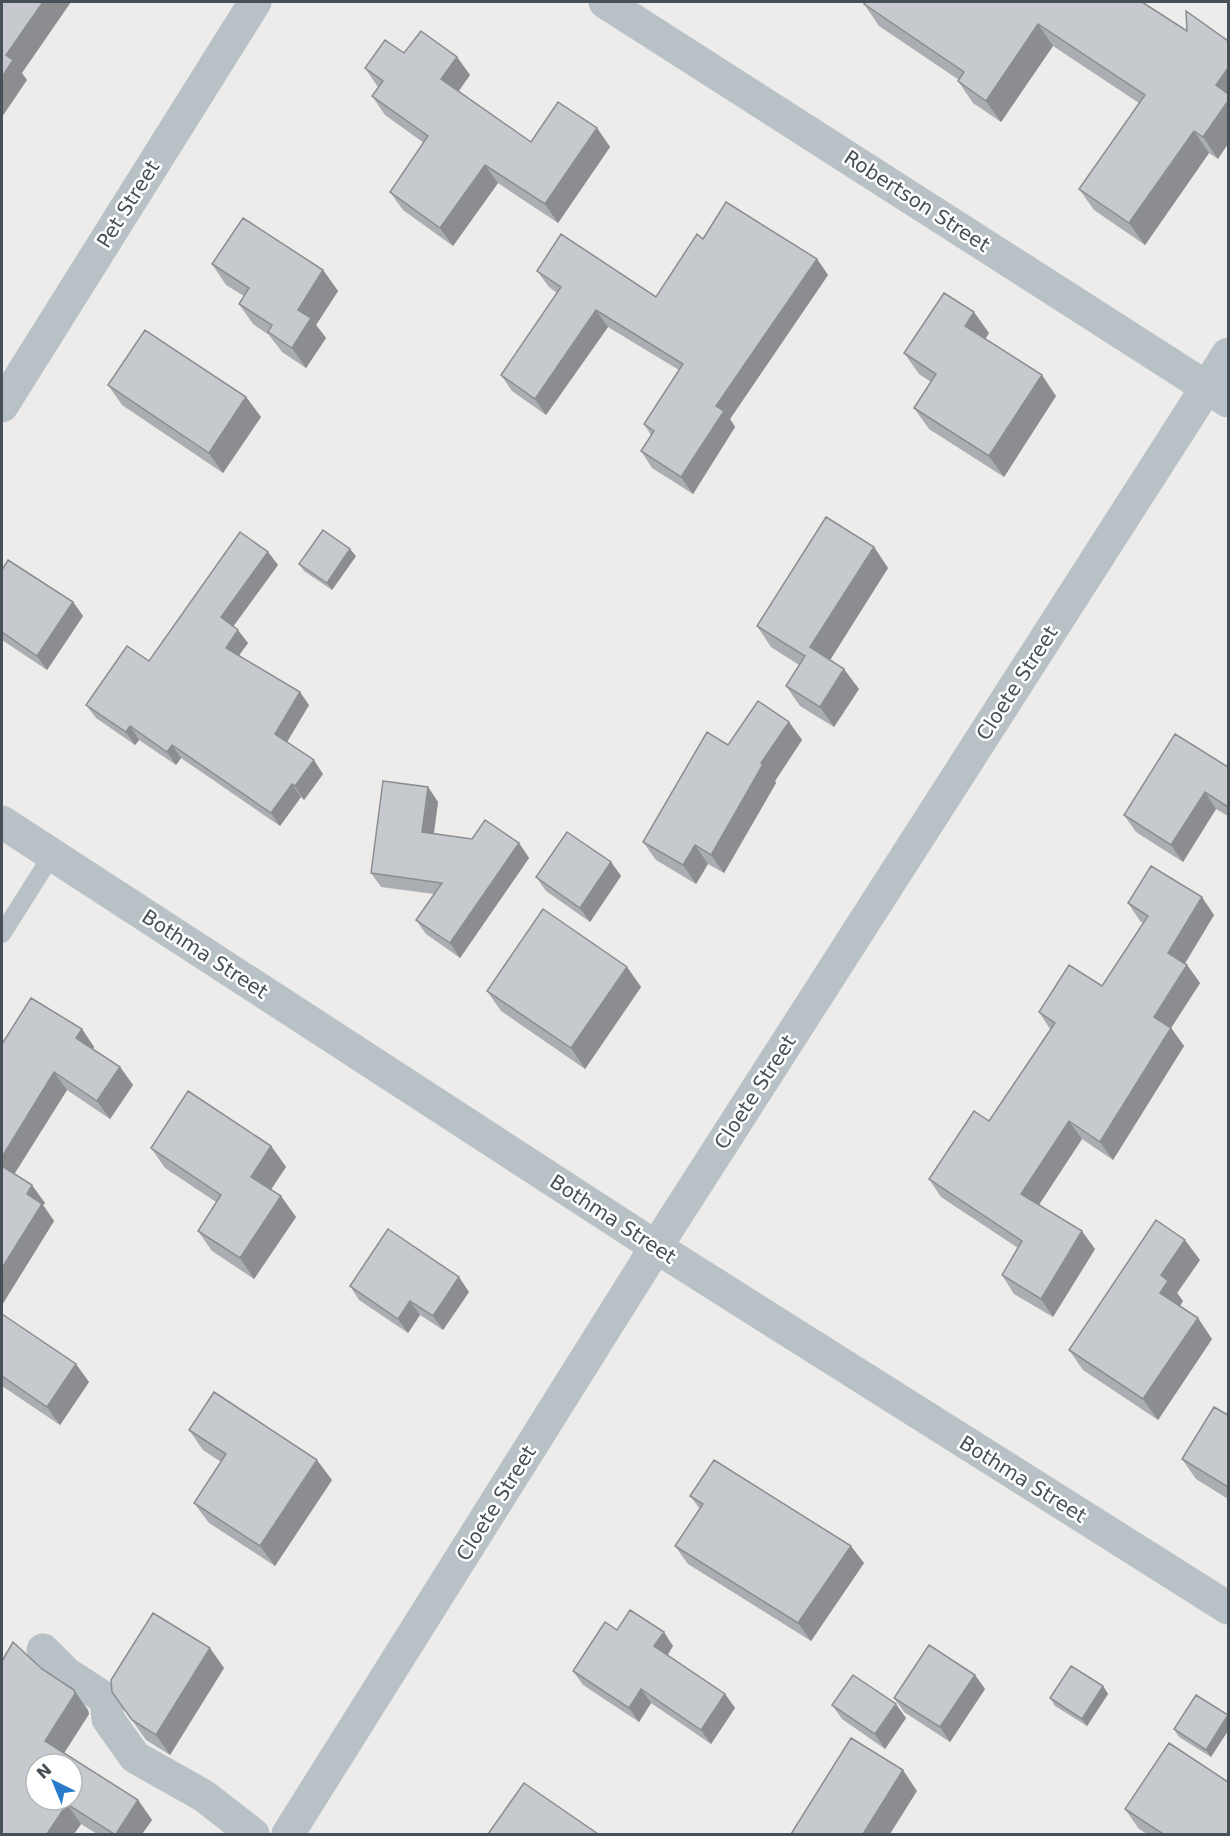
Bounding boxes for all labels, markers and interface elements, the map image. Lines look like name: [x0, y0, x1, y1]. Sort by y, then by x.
street label: Robertson Street: [840, 145, 994, 257]
street label: Pet Street: [92, 156, 164, 252]
street label: Cloete Street: [971, 621, 1063, 745]
street label: Bothma Street: [138, 904, 273, 1004]
street label: Cloete Street: [709, 1030, 801, 1154]
street label: Bothma Street: [546, 1169, 681, 1269]
street label: Bothma Street: [955, 1430, 1091, 1528]
street label: Cloete Street: [451, 1441, 541, 1565]
north arrow: [24, 1752, 84, 1812]
text: N: [33, 1760, 55, 1783]

